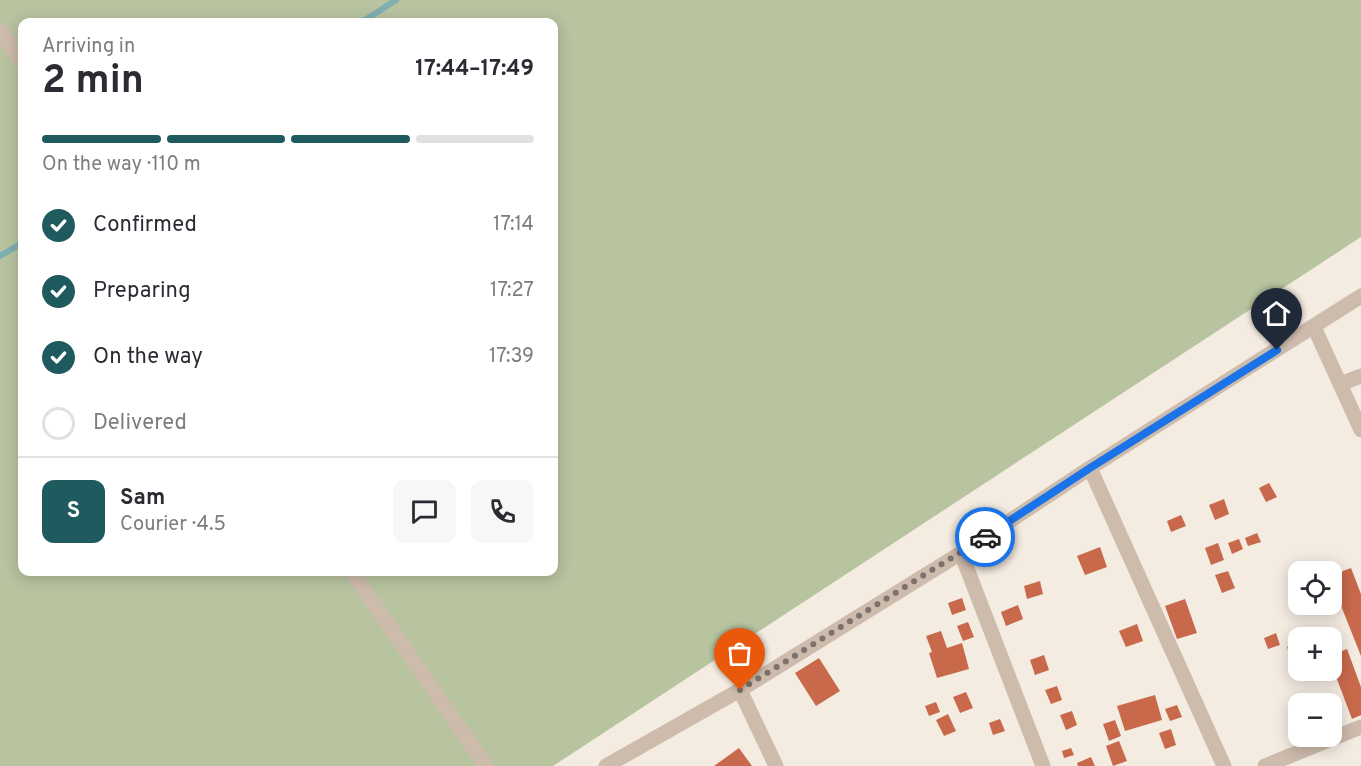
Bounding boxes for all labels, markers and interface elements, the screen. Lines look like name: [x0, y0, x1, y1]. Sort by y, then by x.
text: Arriving in: [42, 34, 135, 60]
text: 17:44–17:49: [415, 56, 534, 83]
text: 2 min: [42, 58, 144, 107]
text: On the way · 110 m: [42, 152, 201, 178]
icon: check: [42, 209, 75, 242]
text: Confirmed: [93, 212, 197, 239]
text: 17:14: [493, 212, 534, 238]
icon: check: [42, 275, 75, 308]
text: Preparing: [93, 278, 191, 305]
text: 17:27: [490, 278, 534, 304]
pin: [1251, 288, 1302, 350]
icon: home: [1260, 297, 1293, 330]
icon: check: [42, 341, 75, 374]
text: On the way: [93, 344, 203, 371]
text: 17:39: [489, 344, 534, 370]
text: Delivered: [93, 410, 187, 437]
button: chat: [393, 480, 456, 543]
button: phone: [471, 480, 534, 543]
text: Sam: [120, 485, 165, 512]
text: S: [67, 498, 80, 525]
courier: [955, 507, 1015, 567]
text: Courier · 4.5: [120, 512, 226, 538]
icon: car: [969, 521, 1002, 554]
map controls: [1288, 561, 1342, 747]
button: locate: [1288, 561, 1342, 615]
button: +: [1288, 627, 1342, 681]
pin: [714, 628, 765, 690]
icon: bag: [723, 637, 756, 670]
button: −: [1288, 693, 1342, 747]

